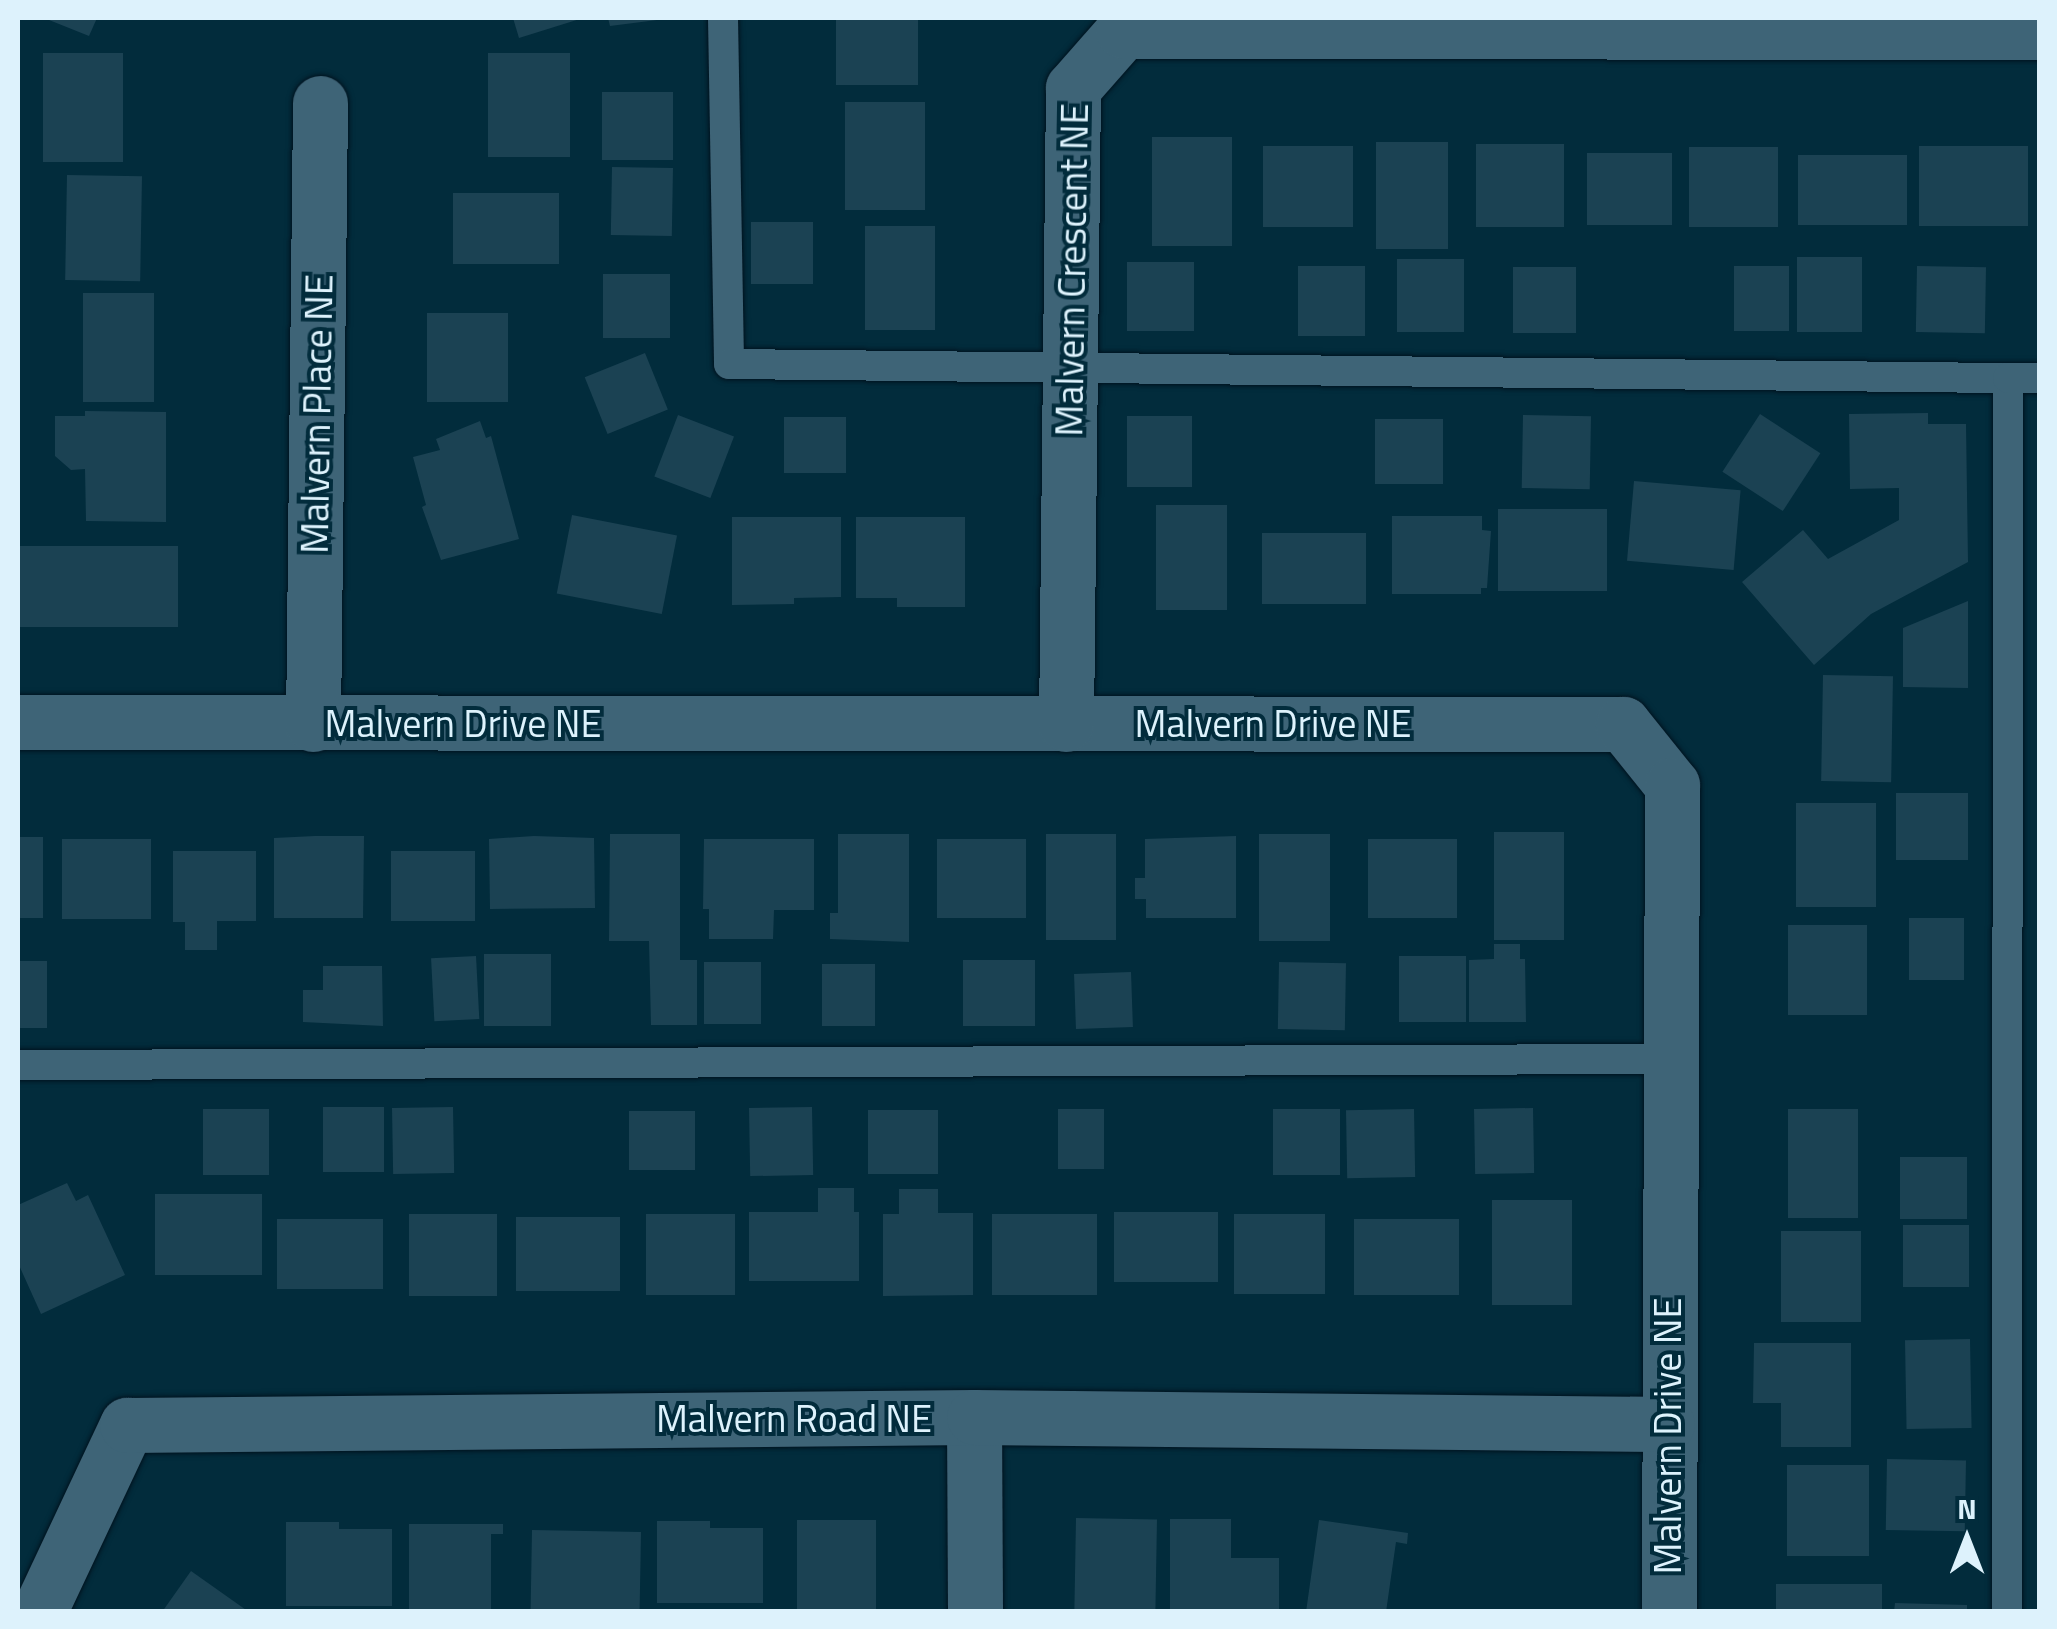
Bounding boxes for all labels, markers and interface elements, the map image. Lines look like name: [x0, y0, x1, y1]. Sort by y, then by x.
street label: Malvern Crescent NE: [1046, 103, 1098, 437]
street label: Malvern Place NE: [292, 274, 342, 554]
street label: Malvern Drive NE: [325, 701, 601, 747]
street label: Malvern Drive NE: [1135, 701, 1411, 747]
street label: Malvern Drive NE: [1645, 1298, 1691, 1574]
street label: Malvern Road NE: [656, 1396, 932, 1442]
text: N: [1957, 1487, 1977, 1530]
north arrow: [1917, 1489, 2017, 1589]

